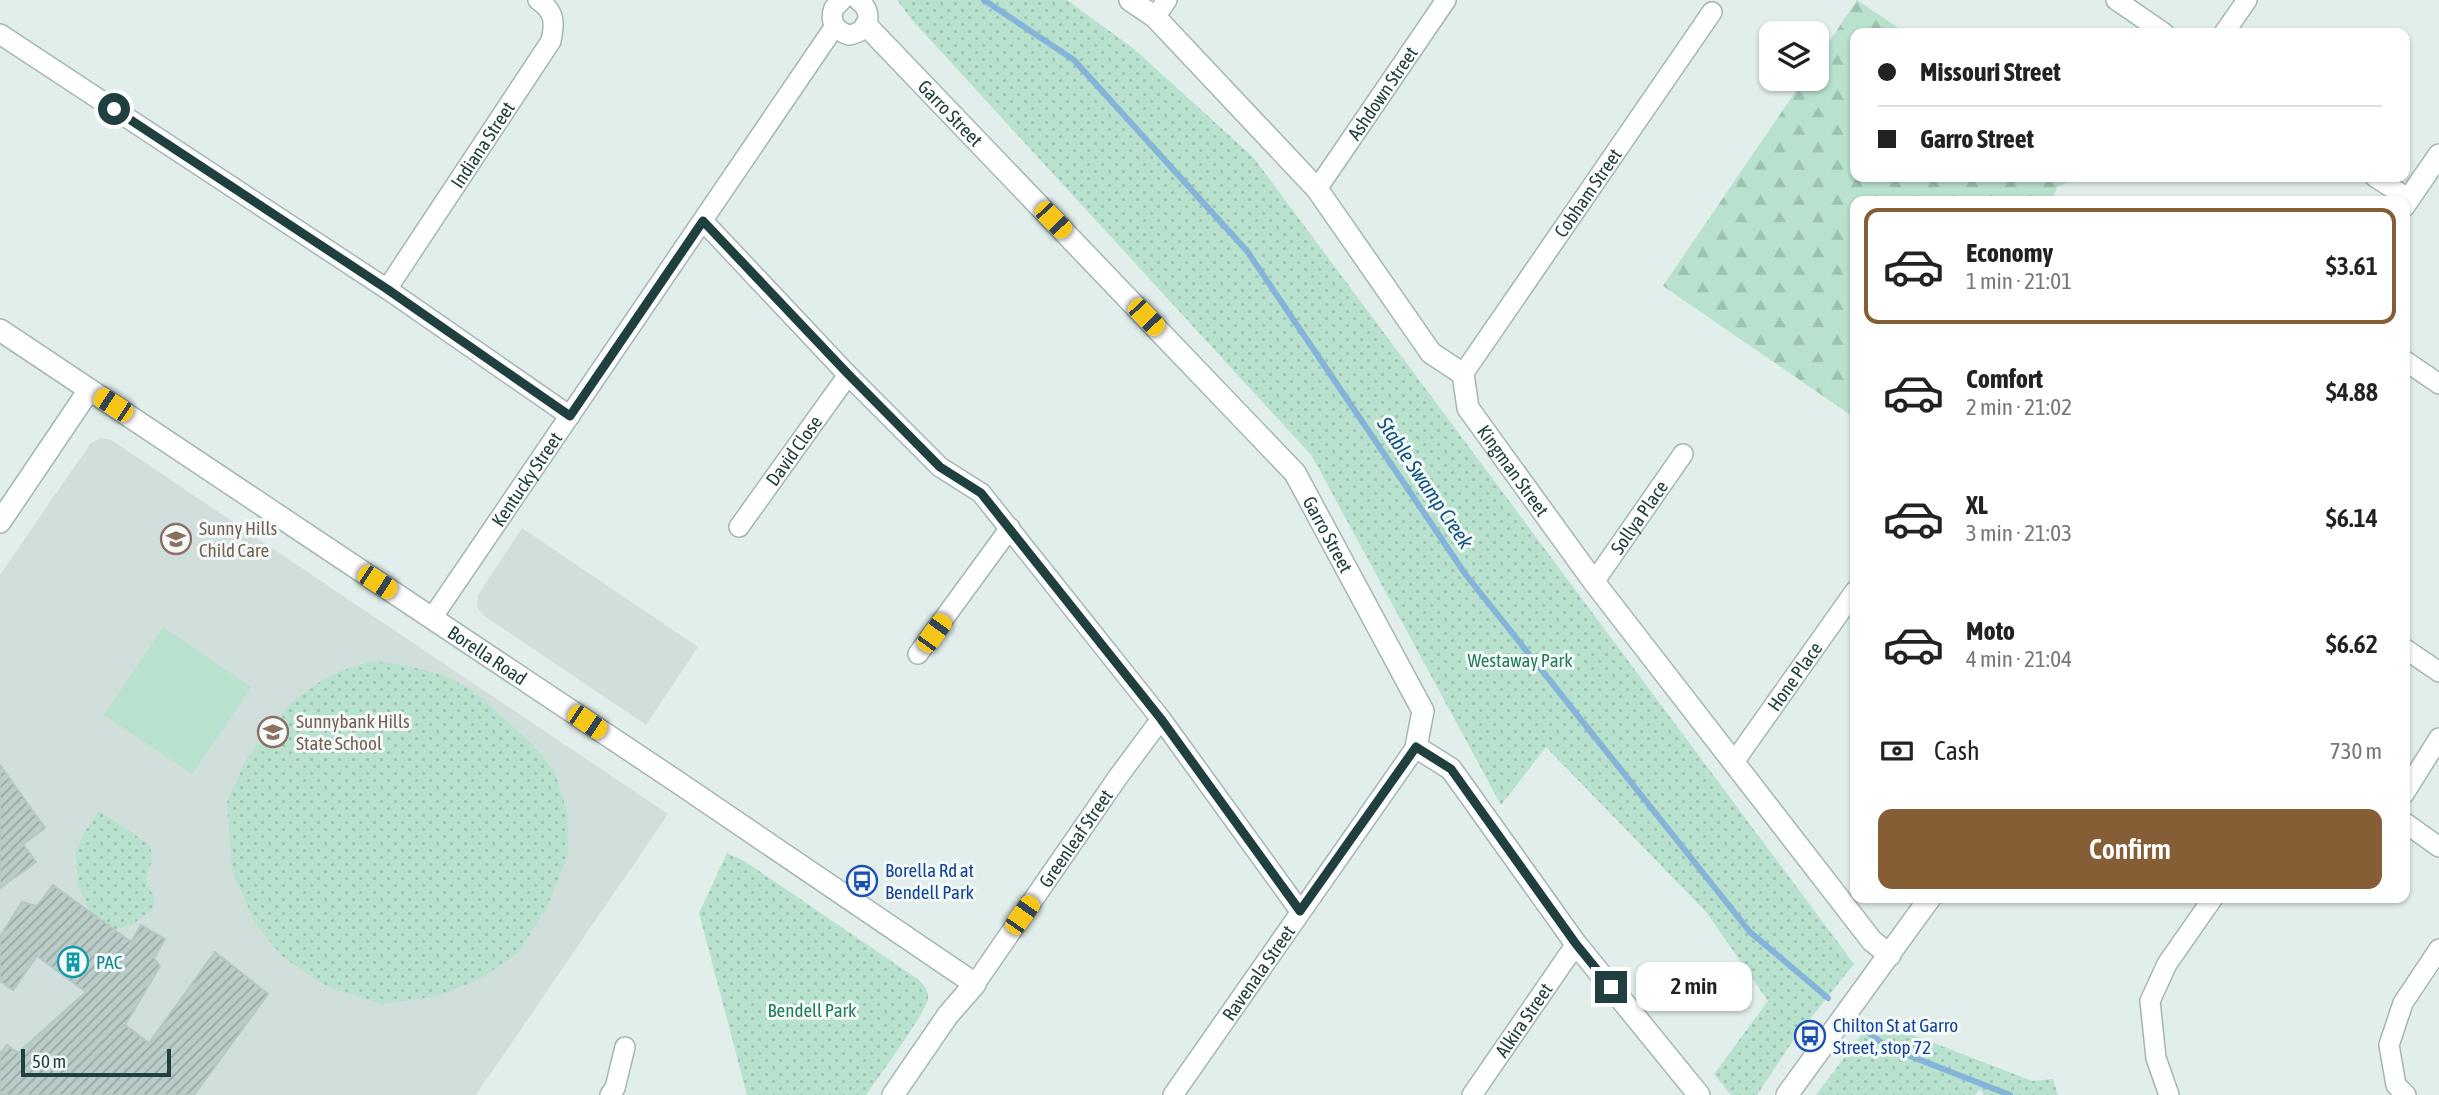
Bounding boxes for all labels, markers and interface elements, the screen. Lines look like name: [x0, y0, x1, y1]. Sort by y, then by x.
map controls: [1759, 21, 1829, 91]
button: layers: [1759, 21, 1829, 91]
street label: Ashdown Street: [1343, 42, 1422, 144]
text: Missouri Street: [1920, 57, 2061, 87]
street label: Garro Street: [914, 75, 987, 151]
route start: [98, 93, 130, 125]
street label: Indiana Street: [446, 97, 519, 192]
text: Garro Street: [1920, 124, 2034, 154]
street label: Cobham Street: [1550, 144, 1626, 241]
car: [1031, 198, 1076, 242]
icon: car: [1882, 235, 1945, 298]
text: Economy: [1966, 238, 2053, 268]
text: $3.61: [2326, 251, 2378, 281]
text: 1 min · 21:01: [1966, 268, 2072, 294]
car: [1124, 295, 1169, 339]
icon: car: [1882, 361, 1945, 424]
text: Comfort: [1966, 364, 2043, 394]
text: $4.88: [2326, 377, 2378, 407]
car: [90, 385, 137, 425]
text: 2 min · 21:02: [1966, 394, 2072, 420]
street label: David Close: [761, 411, 826, 490]
water label: Stable Swamp Creek: [1372, 411, 1479, 553]
street label: Kingman Street: [1473, 421, 1554, 520]
street label: Kentucky Street: [487, 428, 566, 530]
street label: Sollya Place: [1606, 476, 1672, 558]
icon: car: [1882, 487, 1945, 550]
text: XL: [1966, 490, 1988, 520]
street label: Garro Street: [1299, 492, 1357, 576]
text: $6.14: [2326, 503, 2378, 533]
place label: Sunny Hills Child Care: [199, 517, 277, 561]
text: 3 min · 21:03: [1966, 520, 2072, 546]
school or university icon: Sunny Hills Child Care: [159, 522, 193, 556]
car: [354, 562, 401, 602]
car: [914, 610, 955, 656]
icon: car: [1882, 613, 1945, 676]
text: Moto: [1966, 616, 2015, 646]
street label: Borella Road: [444, 621, 531, 689]
text: $6.62: [2326, 629, 2378, 659]
street label: Hone Place: [1763, 638, 1827, 715]
text: 4 min · 21:04: [1966, 646, 2072, 672]
park label: Westaway Park: [1468, 649, 1573, 671]
car: [564, 702, 611, 742]
place label: Sunnybank Hills State School: [296, 710, 410, 754]
school or university icon: Sunnybank Hills State School: [256, 715, 290, 749]
icon: cash: [1878, 732, 1916, 770]
text: Cash: [1934, 736, 1980, 766]
text: 730 m: [2330, 738, 2382, 764]
street label: Greenleaf Street: [1034, 785, 1117, 892]
button: Confirm: [1878, 809, 2382, 889]
place label: Borella Rd at Bendell Park: [885, 859, 975, 903]
bus stop icon: Borella Rd at Bendell Park: [845, 864, 879, 898]
car: [1002, 892, 1043, 938]
street label: Ravenala Street: [1218, 921, 1299, 1025]
building icon: PAC: [56, 945, 90, 979]
place label: PAC: [96, 951, 123, 973]
callout: 2 min: [1636, 962, 1751, 1012]
route end: [1595, 971, 1627, 1003]
text: 2 min: [1671, 973, 1717, 999]
street label: Alkira Street: [1490, 979, 1557, 1061]
park label: Bendell Park: [768, 999, 857, 1021]
place label: Chilton St at Garro Street, stop 72: [1833, 1014, 1958, 1058]
bus stop icon: Chilton St at Garro Street, stop 72: [1793, 1019, 1827, 1053]
scale bar: [21, 1046, 172, 1078]
text: 50 m: [32, 1050, 66, 1072]

